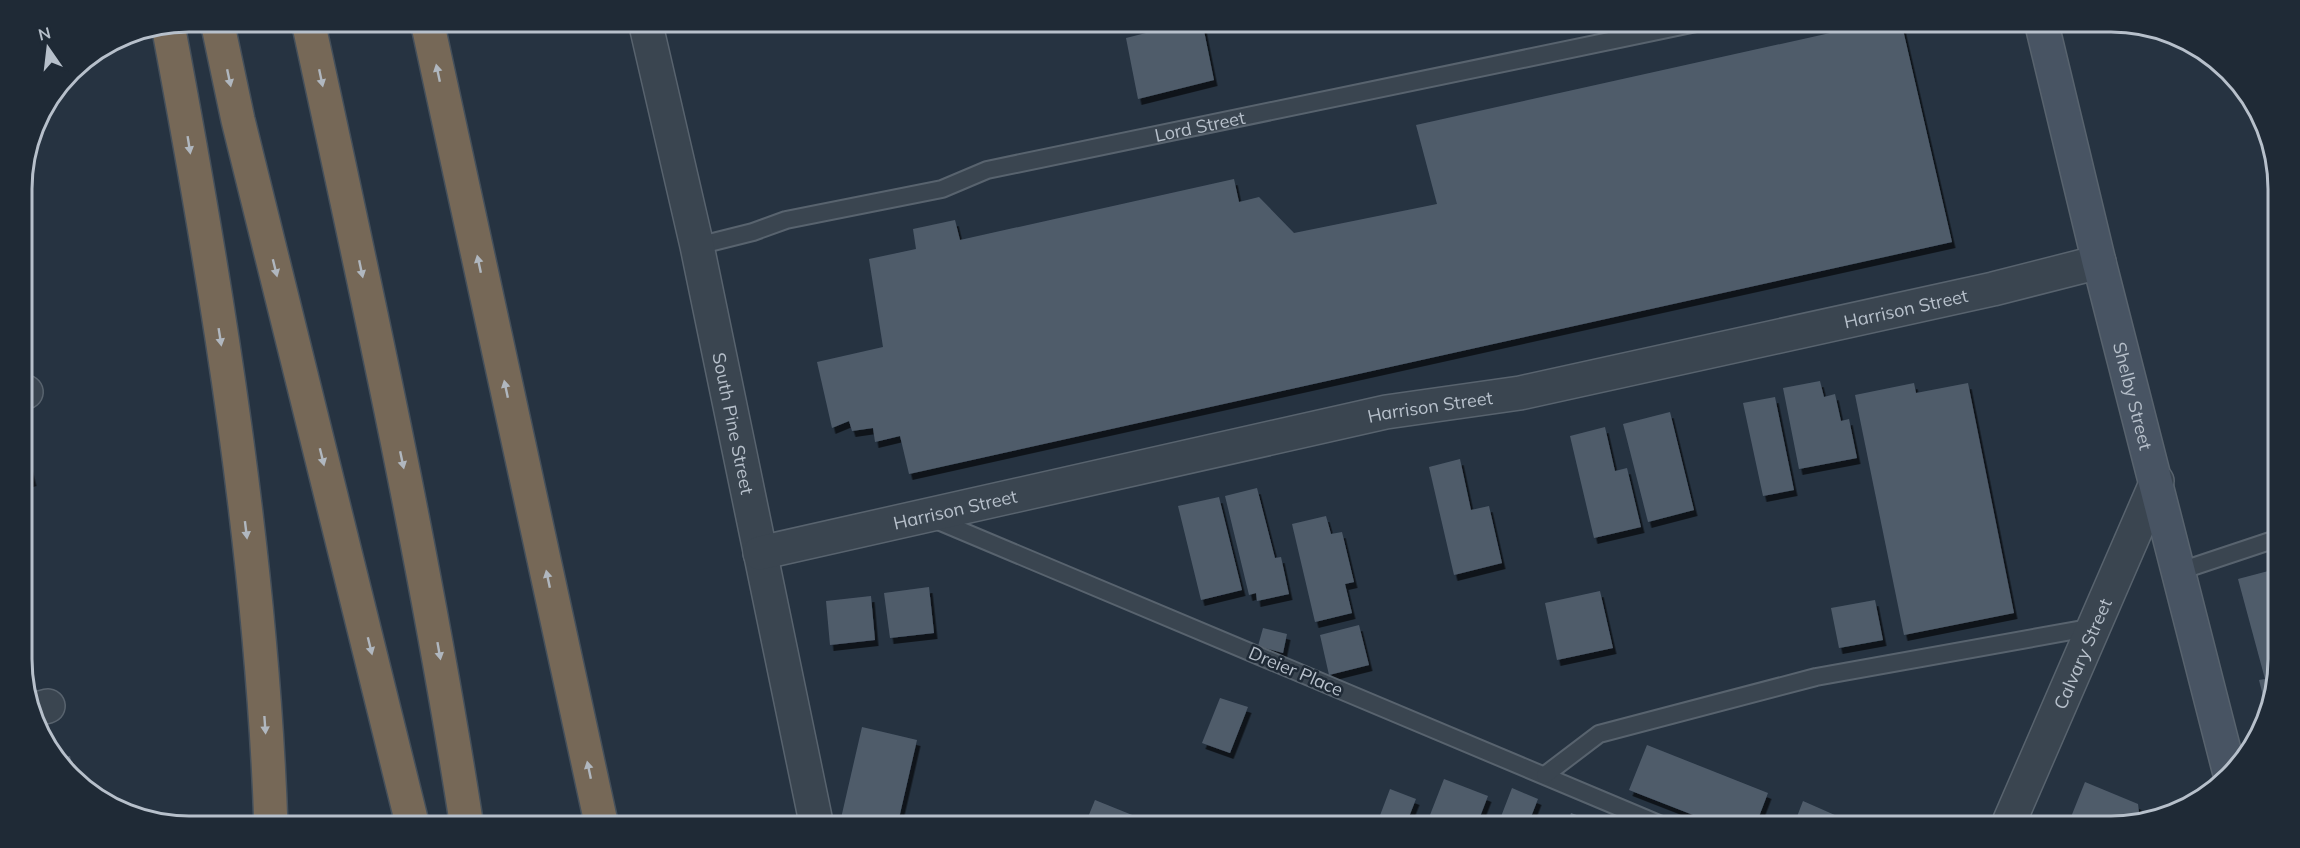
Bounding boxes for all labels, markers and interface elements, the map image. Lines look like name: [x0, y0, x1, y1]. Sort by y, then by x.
north arrow: [18, 18, 78, 78]
text: N: [36, 22, 53, 45]
one-way arrow: [433, 63, 442, 82]
one-way arrow: [225, 69, 234, 88]
one-way arrow: [316, 69, 326, 87]
street label: Lord Street: [1152, 105, 1247, 146]
one-way arrow: [184, 135, 193, 154]
one-way arrow: [474, 254, 484, 273]
one-way arrow: [271, 259, 280, 277]
one-way arrow: [357, 260, 367, 278]
street label: Harrison Street: [1842, 283, 1970, 333]
one-way arrow: [216, 328, 225, 347]
street label: Shelby Street: [2108, 339, 2158, 452]
street label: South Pine Street: [708, 350, 759, 496]
one-way arrow: [501, 379, 511, 398]
street label: Harrison Street: [1365, 386, 1494, 427]
one-way arrow: [318, 448, 328, 466]
one-way arrow: [398, 450, 407, 469]
street label: Harrison Street: [891, 484, 1019, 534]
one-way arrow: [242, 521, 251, 540]
one-way arrow: [543, 569, 552, 588]
street label: Calvary Street: [2048, 595, 2116, 713]
one-way arrow: [365, 637, 375, 655]
street label: Dreier Place: [1245, 641, 1347, 701]
one-way arrow: [435, 642, 444, 661]
one-way arrow: [260, 715, 269, 734]
one-way arrow: [584, 760, 593, 779]

